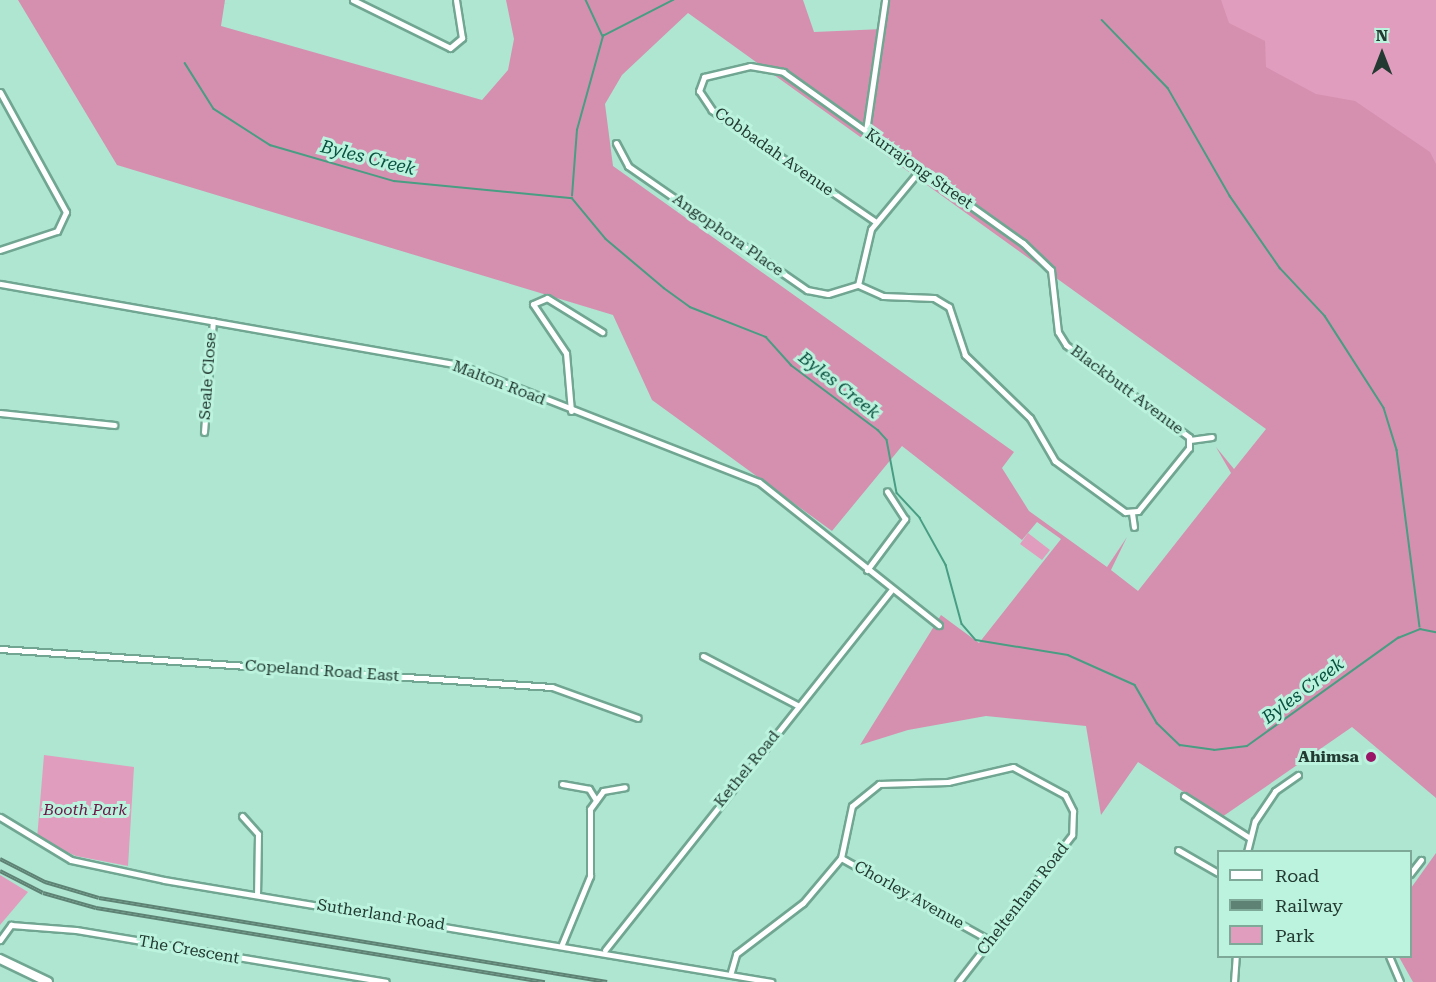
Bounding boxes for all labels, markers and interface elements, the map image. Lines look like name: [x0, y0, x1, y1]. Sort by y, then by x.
north arrow: [1352, 24, 1412, 84]
text: N: [1376, 26, 1388, 45]
street label: Cobbadah Avenue: [711, 104, 837, 200]
street label: Kurrajong Street: [862, 125, 976, 213]
water label: Byles Creek: [319, 136, 417, 180]
street label: Angophora Place: [669, 190, 787, 280]
street label: Seale Close: [195, 331, 221, 421]
street label: Blackbutt Avenue: [1067, 341, 1187, 439]
water label: Byles Creek: [794, 347, 884, 423]
street label: Malton Road: [450, 356, 548, 410]
water label: Byles Creek: [1258, 653, 1348, 729]
street label: Copeland Road East: [244, 656, 400, 686]
street label: Kethel Road: [710, 727, 784, 811]
place label: Ahimsa: [1298, 747, 1359, 767]
marker: Ahimsa: [1364, 750, 1378, 764]
park label: Booth Park: [43, 800, 127, 820]
street label: Cheltenham Road: [973, 839, 1073, 959]
legend: [1217, 850, 1412, 958]
street label: Chorley Avenue: [851, 857, 967, 933]
text: Road: [1275, 865, 1319, 886]
street label: Sutherland Road: [316, 895, 446, 935]
text: Railway: [1275, 895, 1343, 916]
text: Park: [1275, 925, 1315, 946]
street label: The Crescent: [137, 932, 241, 968]

